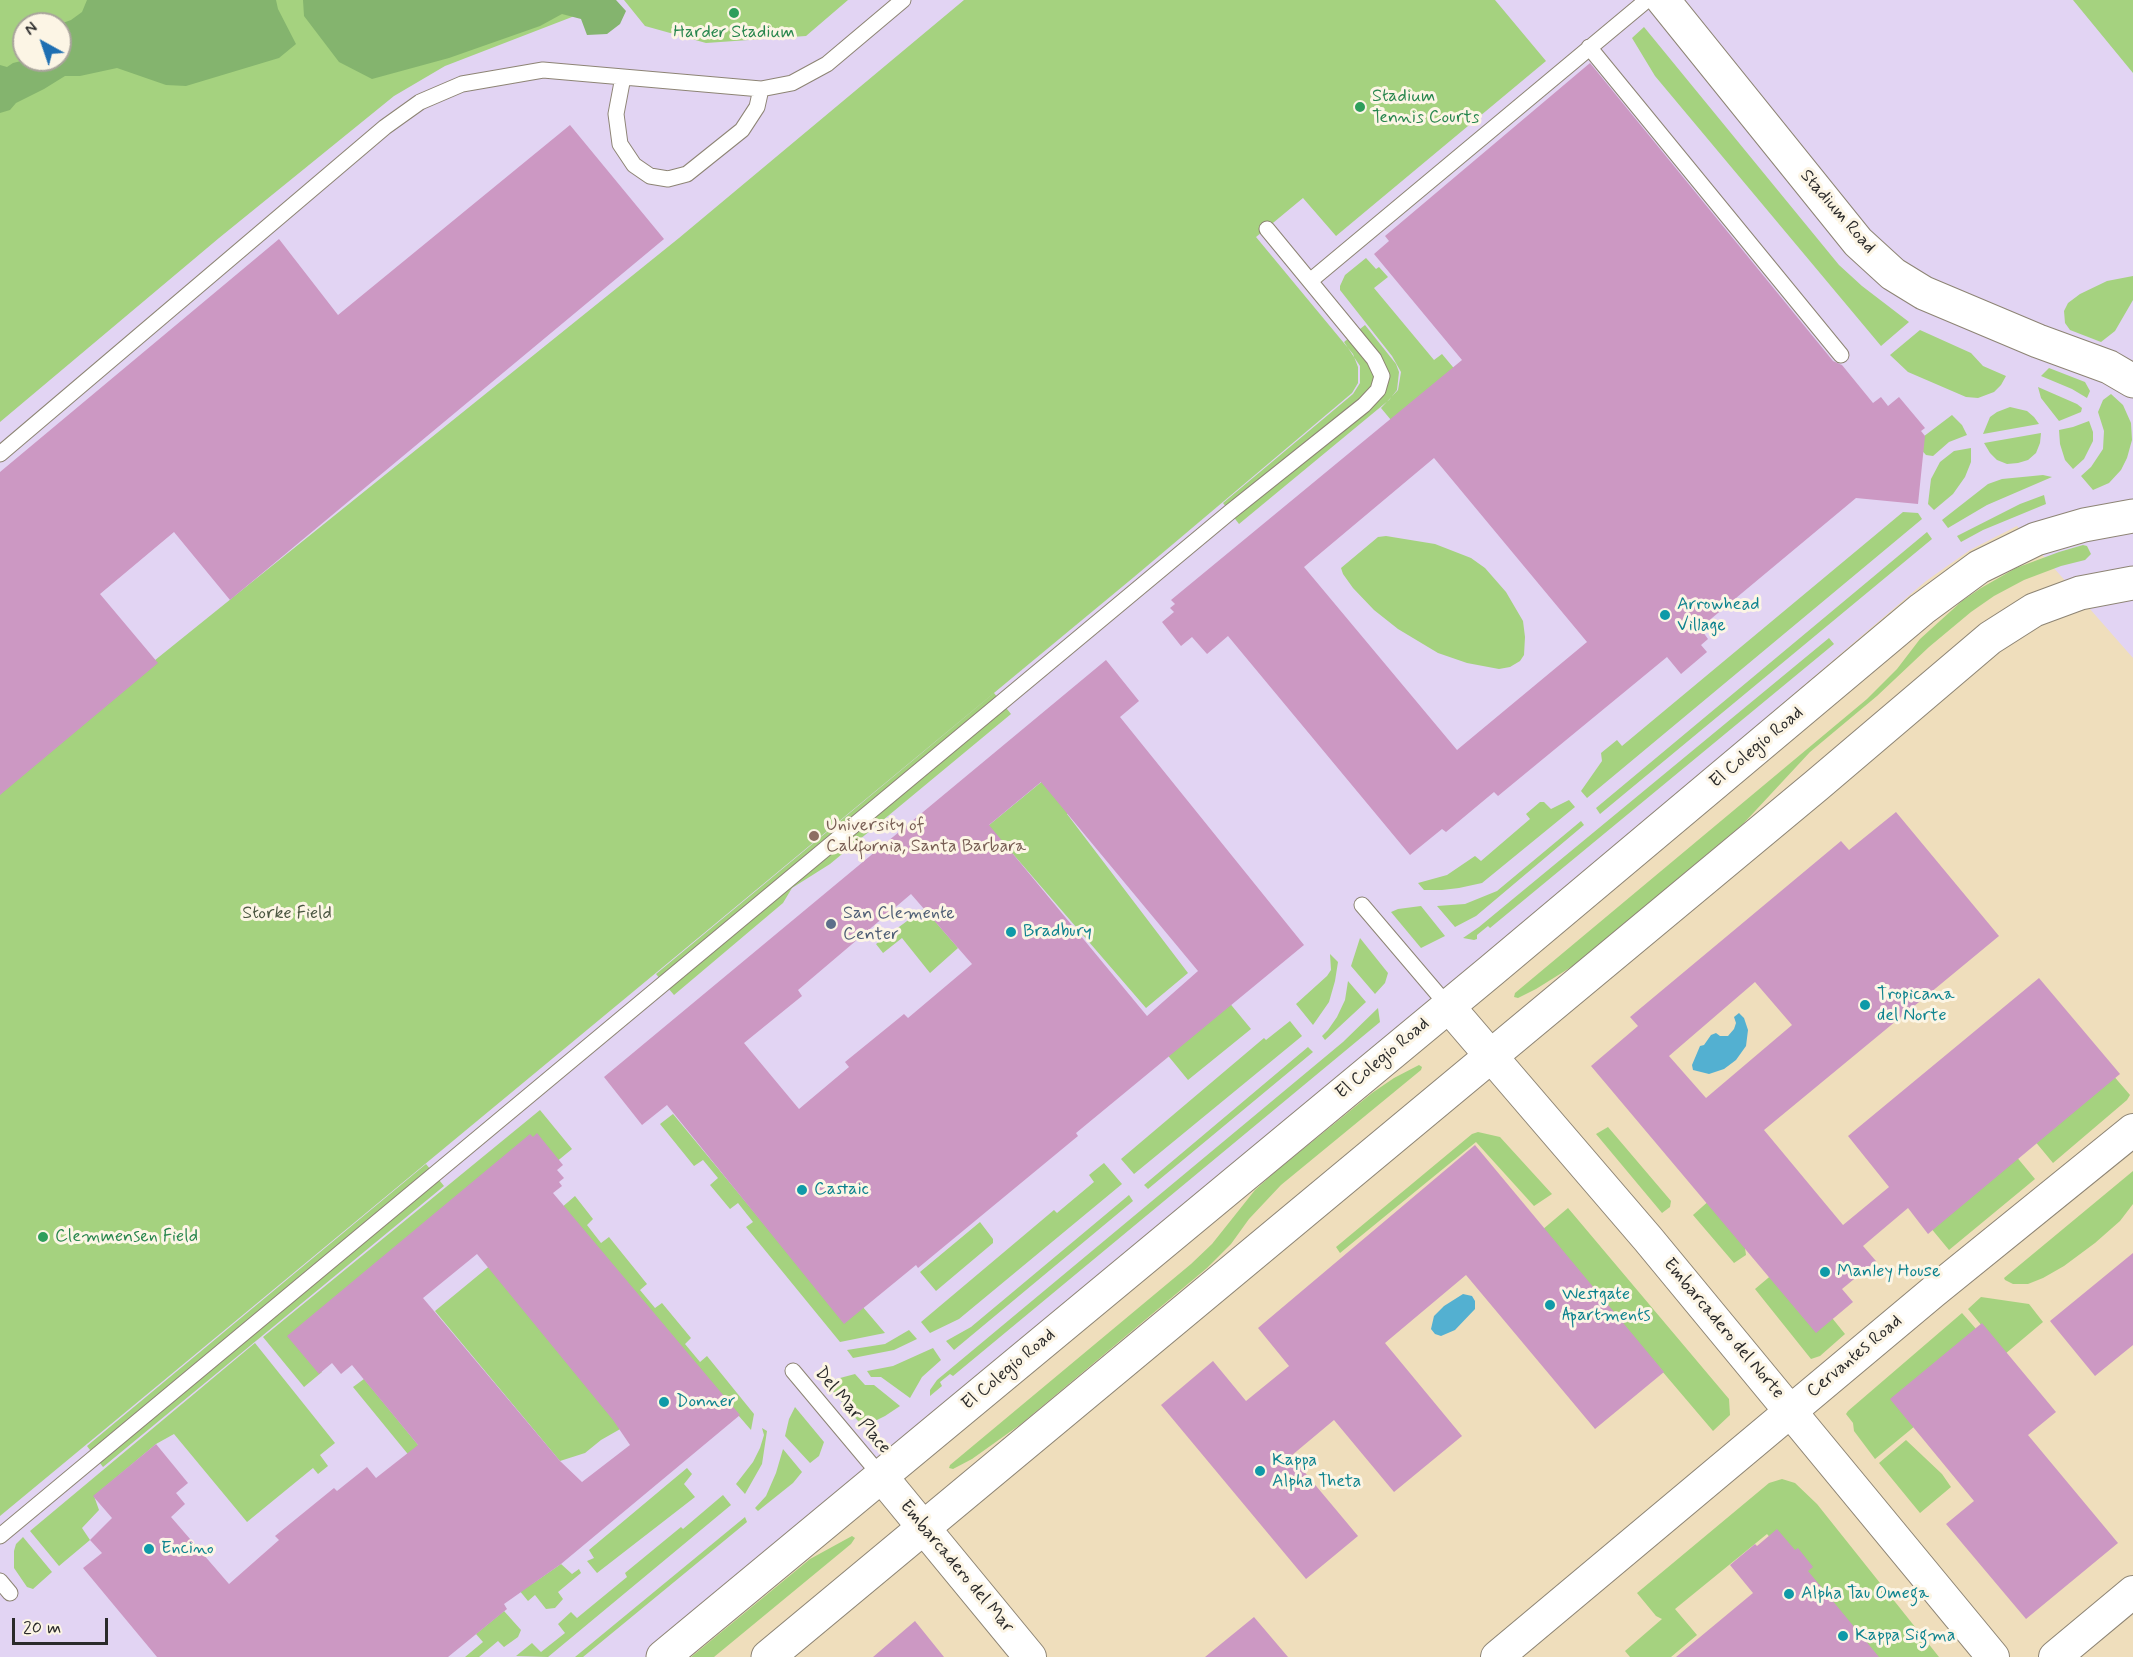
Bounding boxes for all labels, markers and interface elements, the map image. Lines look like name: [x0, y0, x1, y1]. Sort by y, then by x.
marker: Harder Stadium: [727, 6, 741, 20]
north arrow: [12, 12, 72, 72]
text: N: [21, 18, 42, 41]
place label: Harder Stadium: [673, 22, 795, 44]
place label: Stadium Tennis Courts: [1372, 86, 1479, 128]
marker: Stadium Tennis Courts: [1353, 100, 1367, 114]
street label: Stadium Road: [1795, 166, 1879, 258]
place label: Arrowhead Village: [1677, 594, 1760, 636]
marker: Arrowhead Village: [1658, 608, 1672, 622]
street label: El Colegio Road: [1706, 703, 1808, 793]
place label: University of California, Santa Barbara: [826, 815, 1026, 858]
marker: University of California, Santa Barbara: [807, 829, 821, 843]
park label: Storke Field: [242, 903, 332, 925]
place label: San Clemente Center: [843, 903, 955, 946]
marker: San Clemente Center: [824, 917, 838, 931]
place label: Bradbury: [1023, 921, 1092, 943]
marker: Bradbury: [1004, 925, 1018, 939]
place label: Tropicana del Norte: [1877, 984, 1954, 1026]
marker: Tropicana del Norte: [1858, 998, 1872, 1012]
street label: El Colegio Road: [1332, 1014, 1434, 1104]
place label: Castaic: [814, 1179, 869, 1201]
marker: Castaic: [795, 1183, 809, 1197]
place label: Clemmensen Field: [55, 1226, 198, 1248]
marker: Clemmensen Field: [36, 1230, 50, 1244]
street label: Embarcadero del Norte: [1658, 1254, 1788, 1404]
place label: Manley House: [1837, 1261, 1940, 1283]
marker: Manley House: [1818, 1265, 1832, 1279]
place label: Westgate Apartments: [1562, 1284, 1650, 1326]
marker: Westgate Apartments: [1543, 1298, 1557, 1312]
street label: Cervantes Road: [1803, 1311, 1907, 1403]
street label: El Colegio Road: [958, 1325, 1060, 1415]
street label: Del Mar Place: [809, 1363, 895, 1459]
place label: Donner: [676, 1391, 736, 1413]
marker: Donner: [657, 1395, 671, 1409]
place label: Kappa Alpha Theta: [1272, 1450, 1361, 1492]
marker: Kappa Alpha Theta: [1253, 1464, 1267, 1478]
street label: Embarcadero del Mar: [894, 1496, 1018, 1638]
place label: Encino: [161, 1538, 214, 1560]
marker: Encino: [142, 1542, 156, 1556]
place label: Alpha Tau Omega: [1801, 1583, 1929, 1605]
marker: Alpha Tau Omega: [1782, 1587, 1796, 1601]
scale bar: [15, 1606, 111, 1644]
text: 20 m: [23, 1616, 61, 1640]
place label: Kappa Sigma: [1855, 1625, 1956, 1647]
marker: Kappa Sigma: [1836, 1629, 1850, 1643]

